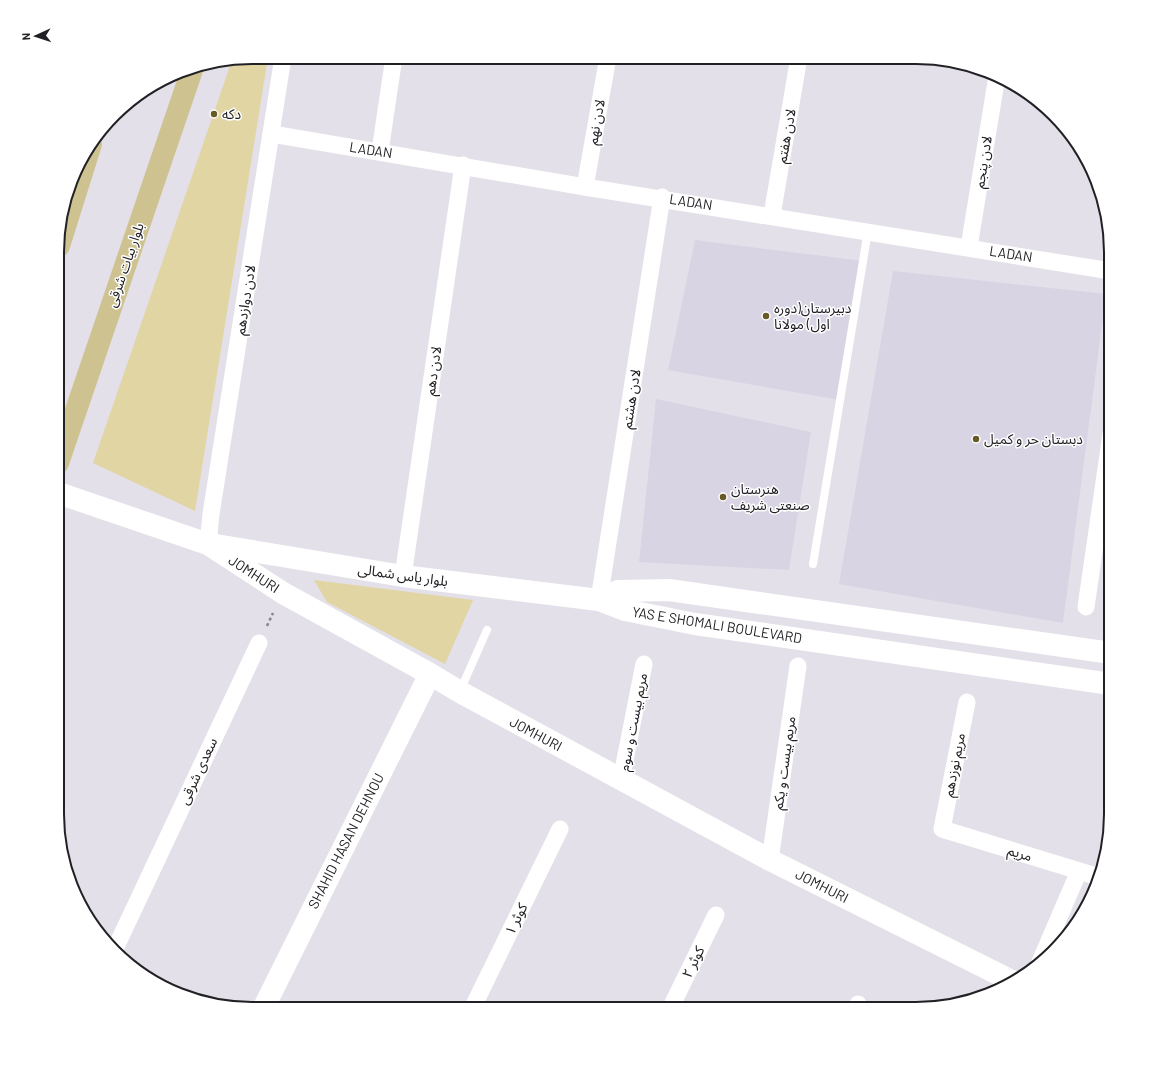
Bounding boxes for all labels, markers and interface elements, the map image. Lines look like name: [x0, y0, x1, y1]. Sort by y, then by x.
north arrow: [16, 16, 56, 56]
text: N: [19, 33, 32, 41]
street label: لادن نهم: [583, 98, 611, 147]
place label: دکه: [222, 105, 242, 122]
street label: لادن هفتم: [772, 107, 802, 165]
marker: دکه: [209, 109, 219, 119]
street label: لادن پنجم: [970, 134, 998, 190]
street label: LADAN: [348, 138, 394, 161]
street label: LADAN: [668, 190, 714, 213]
street label: بلوار بیات شرقی: [102, 220, 148, 310]
street label: LADAN: [988, 242, 1034, 265]
street label: لادن دوازدهم: [231, 264, 261, 337]
place label: دبیرستان(دوره اول) مولانا: [774, 299, 852, 333]
marker: دبیرستان(دوره اول) مولانا: [761, 311, 771, 321]
street label: لادن دهم: [421, 345, 447, 397]
street label: لادن هشتم: [617, 368, 647, 430]
place label: دبستان حر و کمیل: [984, 430, 1083, 448]
marker: دبستان حر و کمیل: [971, 434, 981, 444]
place label: هنرستان صنعتی شریف: [731, 480, 810, 514]
marker: هنرستان صنعتی شریف: [718, 492, 728, 502]
street label: JOMHURI: [226, 551, 283, 596]
street label: بلوار یاس شمالی: [357, 560, 449, 590]
street label: YAS E SHOMALI BOULEVARD: [631, 603, 803, 646]
street label: مریم بیست و سوم: [615, 671, 653, 773]
street label: JOMHURI: [507, 713, 565, 754]
street label: مریم بیست و یکم: [769, 715, 801, 811]
street label: مریم نوزدهم: [939, 731, 971, 799]
street label: سعدی شرقی: [175, 735, 221, 807]
street label: SHAHID HASAN DEHNOU: [304, 770, 387, 911]
street label: مریم: [1005, 841, 1034, 867]
street label: JOMHURI: [793, 865, 851, 906]
street label: کوثر ۱: [501, 900, 531, 938]
street label: کوثر ۲: [678, 943, 708, 981]

